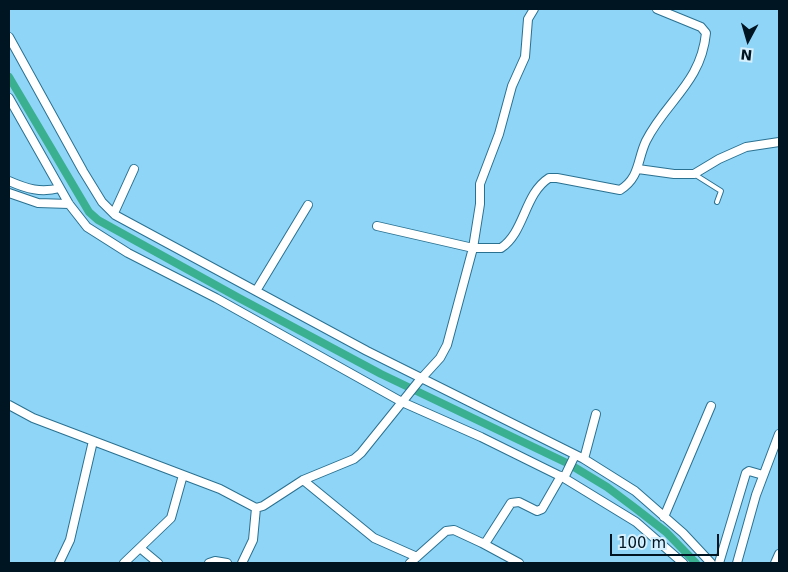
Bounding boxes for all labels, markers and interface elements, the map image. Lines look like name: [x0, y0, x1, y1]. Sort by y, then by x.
north arrow: [723, 15, 773, 65]
text: N: [740, 46, 753, 63]
scale bar: [613, 524, 722, 556]
text: 100 m: [618, 534, 666, 552]

